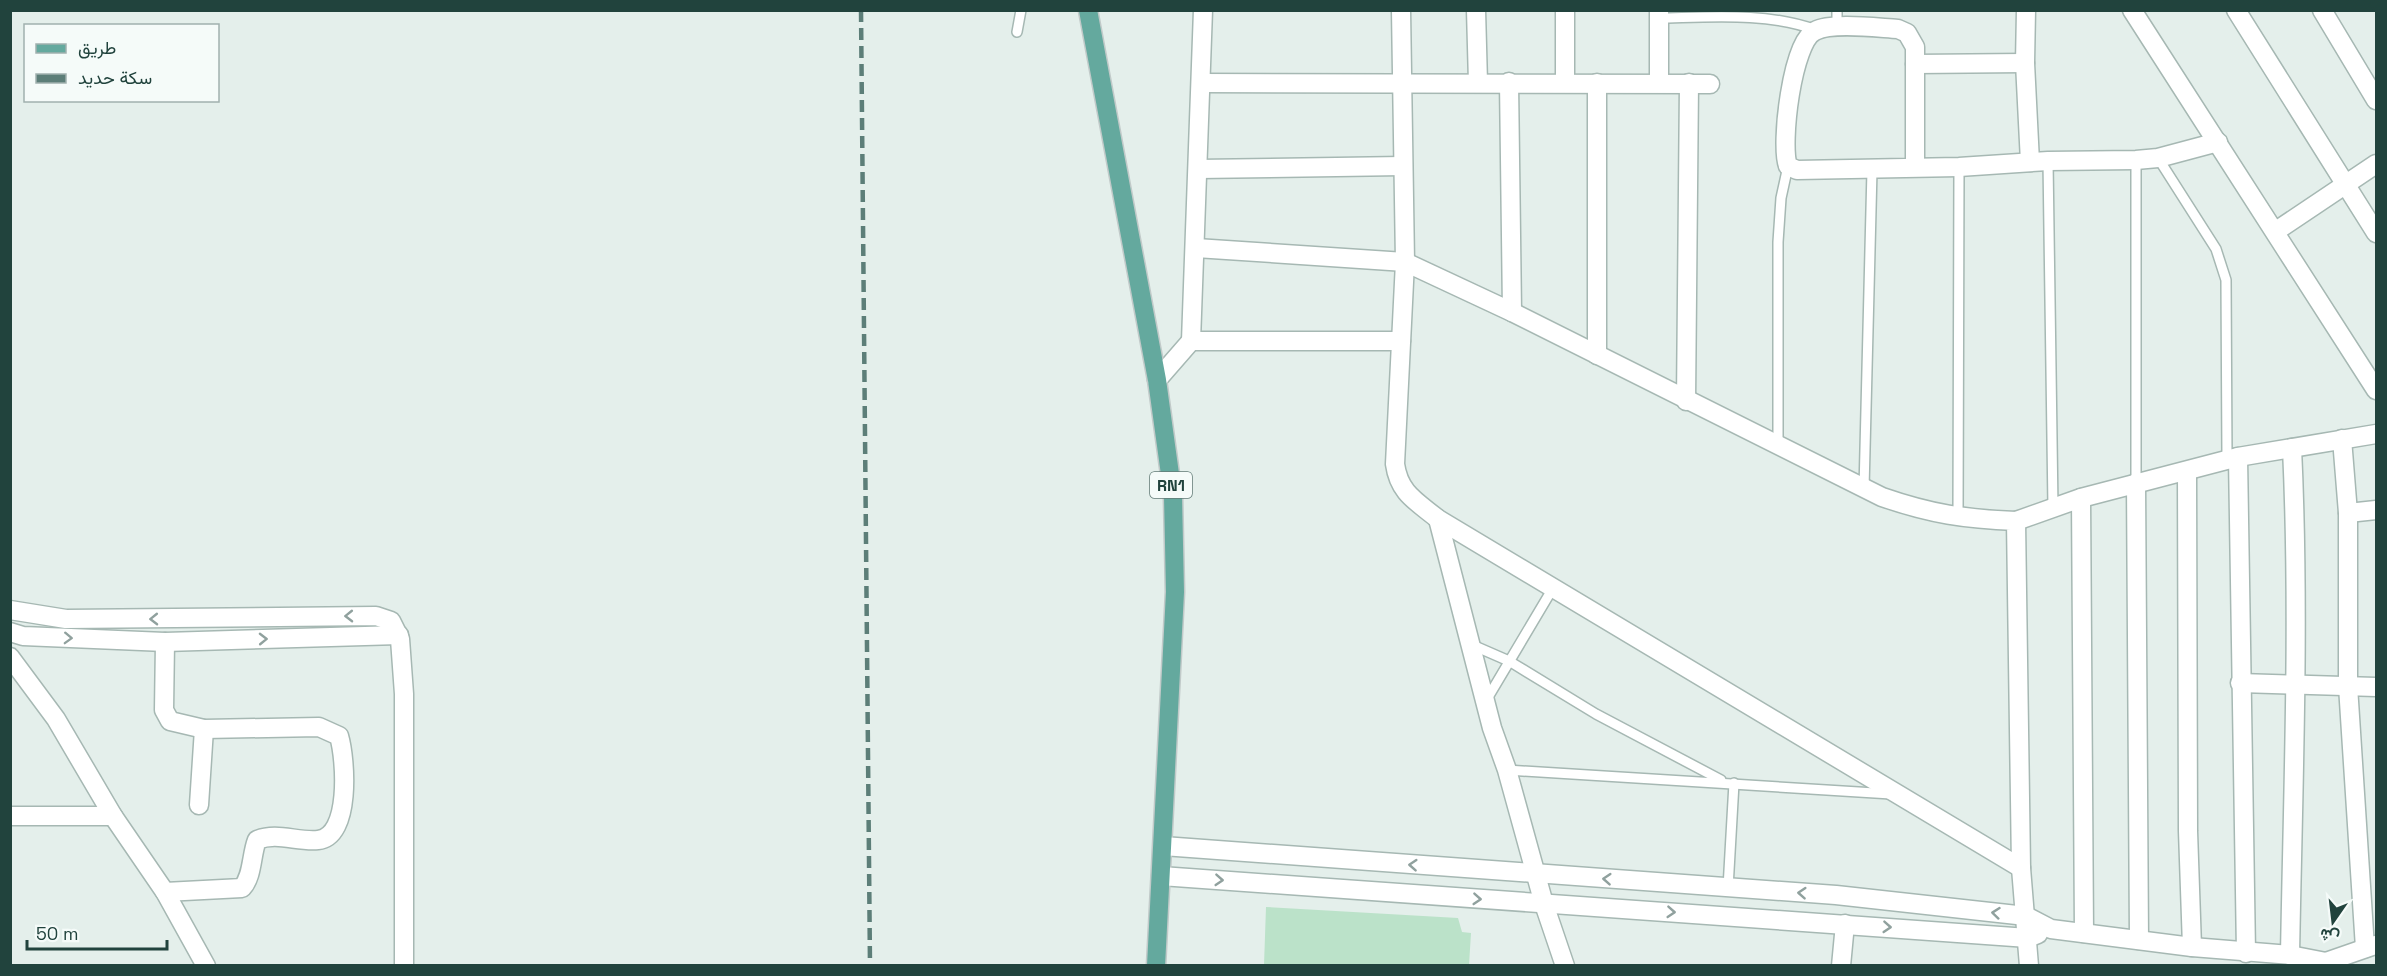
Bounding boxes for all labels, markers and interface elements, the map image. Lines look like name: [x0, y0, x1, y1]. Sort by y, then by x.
legend: [24, 24, 219, 102]
text: طريق: [78, 36, 116, 59]
text: سكة حديد: [78, 66, 152, 89]
road number: RN1: [1150, 472, 1192, 498]
one-way arrow: [345, 610, 354, 622]
one-way arrow: [150, 613, 159, 625]
one-way arrow: [64, 632, 73, 645]
one-way arrow: [259, 633, 268, 646]
one-way arrow: [1408, 859, 1417, 872]
one-way arrow: [1215, 873, 1224, 886]
one-way arrow: [1603, 873, 1612, 886]
one-way arrow: [1797, 887, 1806, 900]
one-way arrow: [1472, 892, 1481, 905]
north arrow: [2303, 892, 2363, 952]
one-way arrow: [1667, 906, 1676, 919]
one-way arrow: [1991, 907, 2000, 920]
scale bar: [27, 913, 166, 951]
one-way arrow: [1882, 920, 1891, 933]
text: 50 m: [36, 922, 78, 945]
text: ش: [2318, 924, 2341, 949]

